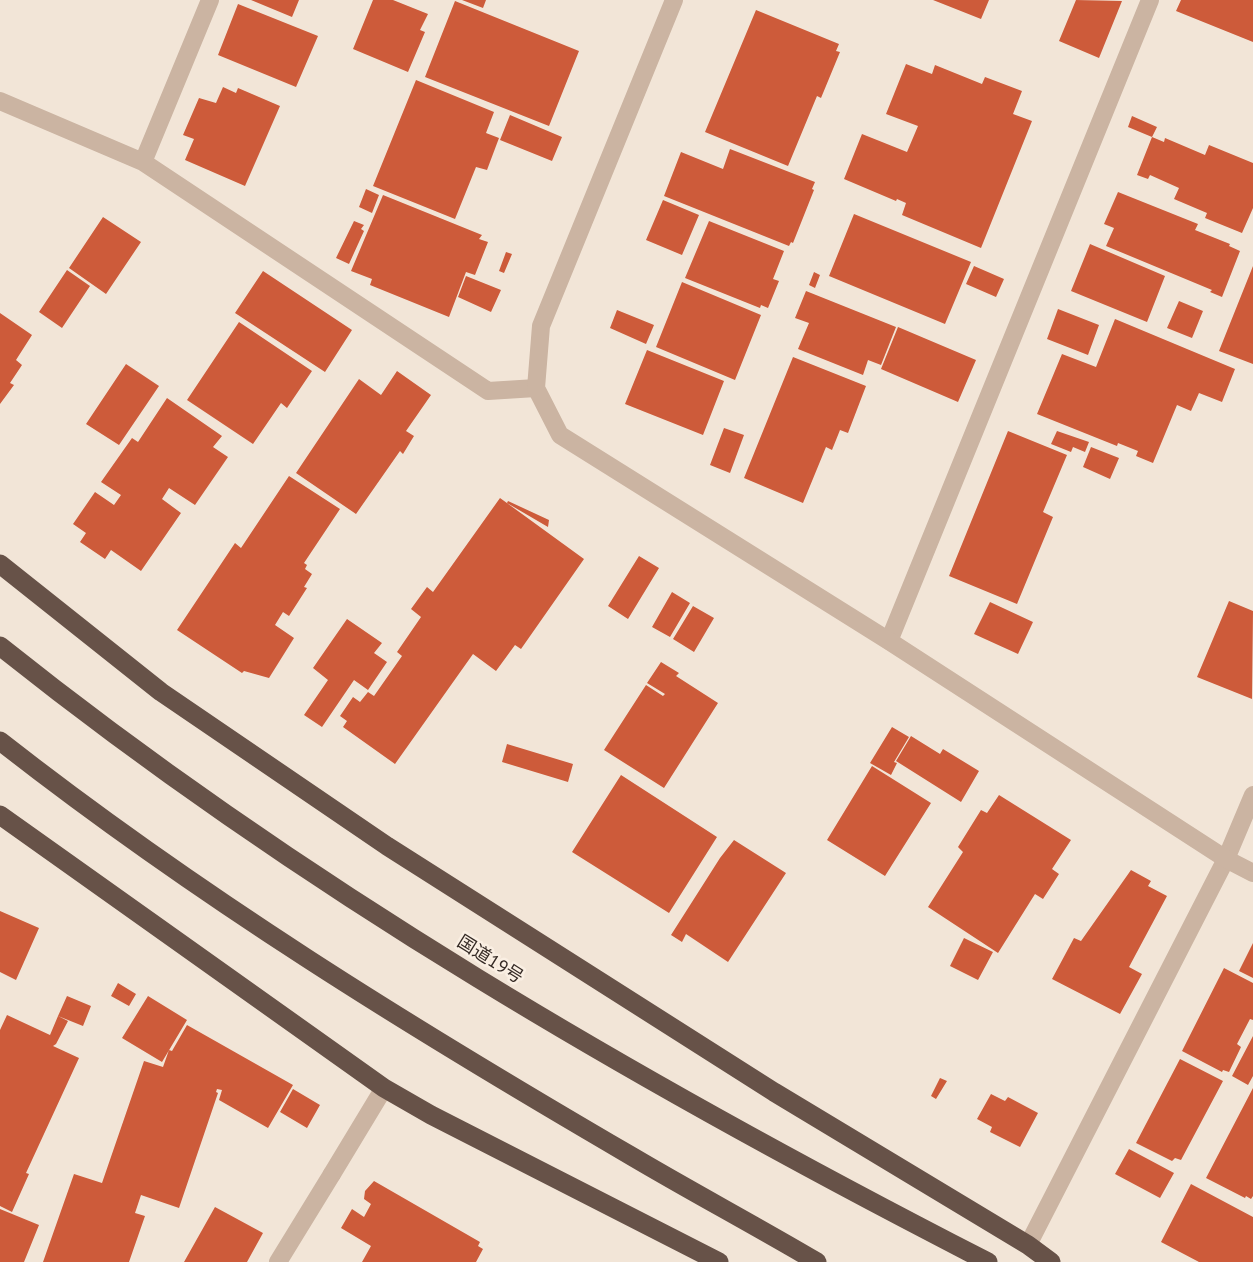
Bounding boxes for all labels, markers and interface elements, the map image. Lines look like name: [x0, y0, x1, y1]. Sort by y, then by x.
street label: 国道19号: [453, 931, 527, 989]

